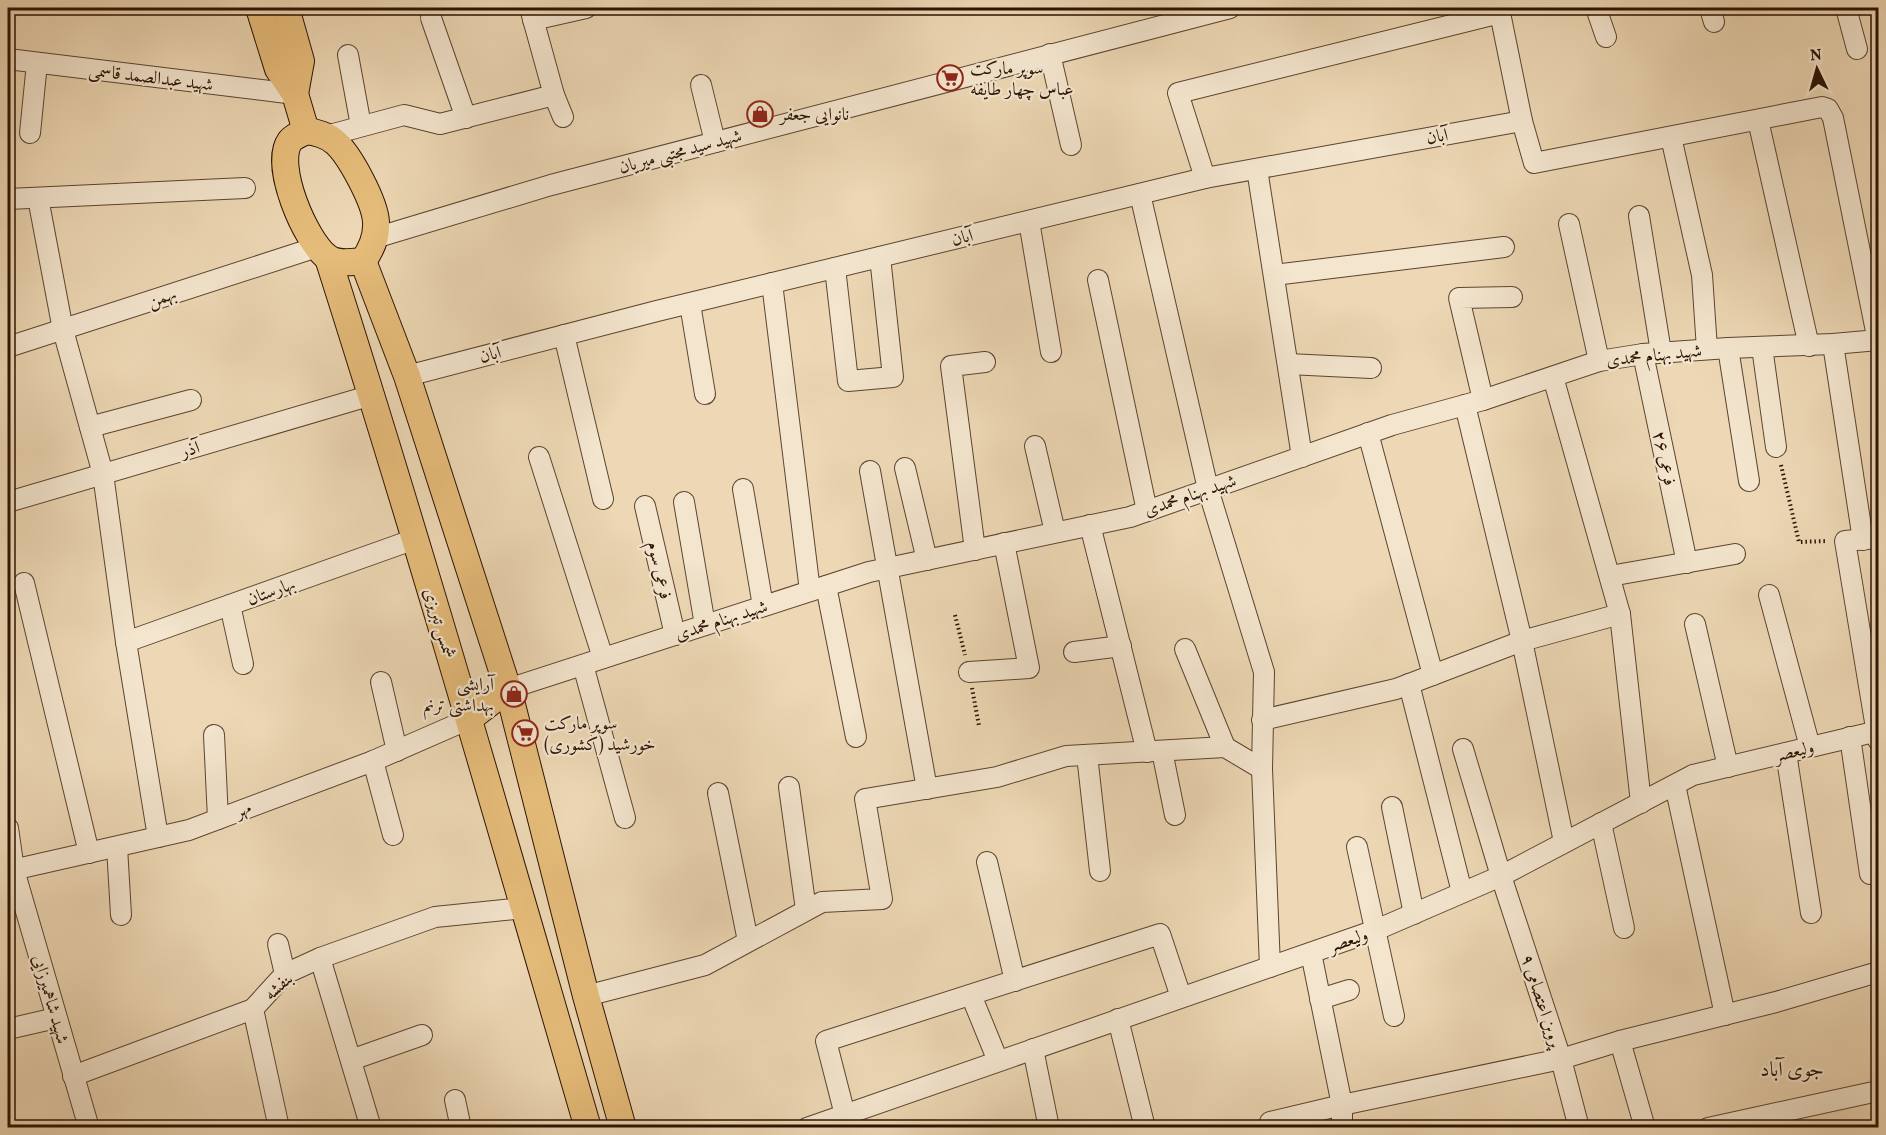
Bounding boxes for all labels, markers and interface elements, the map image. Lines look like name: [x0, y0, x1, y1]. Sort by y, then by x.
north arrow: [1787, 39, 1847, 99]
text: N: [1809, 45, 1823, 68]
place label: سوپر مارکت عباس چهار طایفه: [970, 57, 1074, 103]
street label: شهید عبدالصمد قاسمی: [87, 58, 215, 99]
supermarket icon: سوپر مارکت عباس چهار طایفه: [935, 63, 965, 93]
shop icon: نانوایی جعفر: [745, 99, 775, 129]
place label: نانوایی جعفر: [778, 103, 849, 128]
street label: آبان: [1424, 123, 1452, 152]
street label: شهید سید مجتبی میریان: [616, 124, 745, 182]
street label: آبان: [949, 223, 978, 253]
street label: بهمن: [145, 282, 180, 315]
street label: شهید بهنام محمدی: [1605, 339, 1703, 376]
street label: آبان: [477, 340, 506, 370]
street label: فرعی ۲۶: [1646, 429, 1682, 488]
street label: آذر: [176, 435, 205, 466]
street label: شهید بهنام محمدی: [1141, 469, 1241, 526]
street label: فرعی سوم: [638, 539, 677, 602]
street label: بهارستان: [244, 572, 299, 613]
street label: شمس تبریزی: [416, 585, 461, 662]
street label: شهید بهنام محمدی: [672, 595, 772, 650]
place label: آرایشی بهداشتی ترنم: [423, 673, 496, 721]
shop icon: آرایشی بهداشتی ترنم: [499, 679, 529, 709]
place label: سوپر مارکت خورشید (کشوری): [544, 712, 656, 758]
supermarket icon: سوپر مارکت خورشید (کشوری): [510, 718, 540, 748]
street label: ولیعصر: [1770, 735, 1817, 770]
street label: مهر: [230, 796, 255, 826]
street label: ولیعصر: [1323, 923, 1372, 960]
street label: پروین اعتصامی ۹: [1514, 951, 1568, 1053]
street label: شهید شاهمیرزایی: [25, 952, 74, 1047]
street label: بنفشه: [259, 967, 299, 1007]
district label: جوی آباد: [1760, 1056, 1824, 1085]

